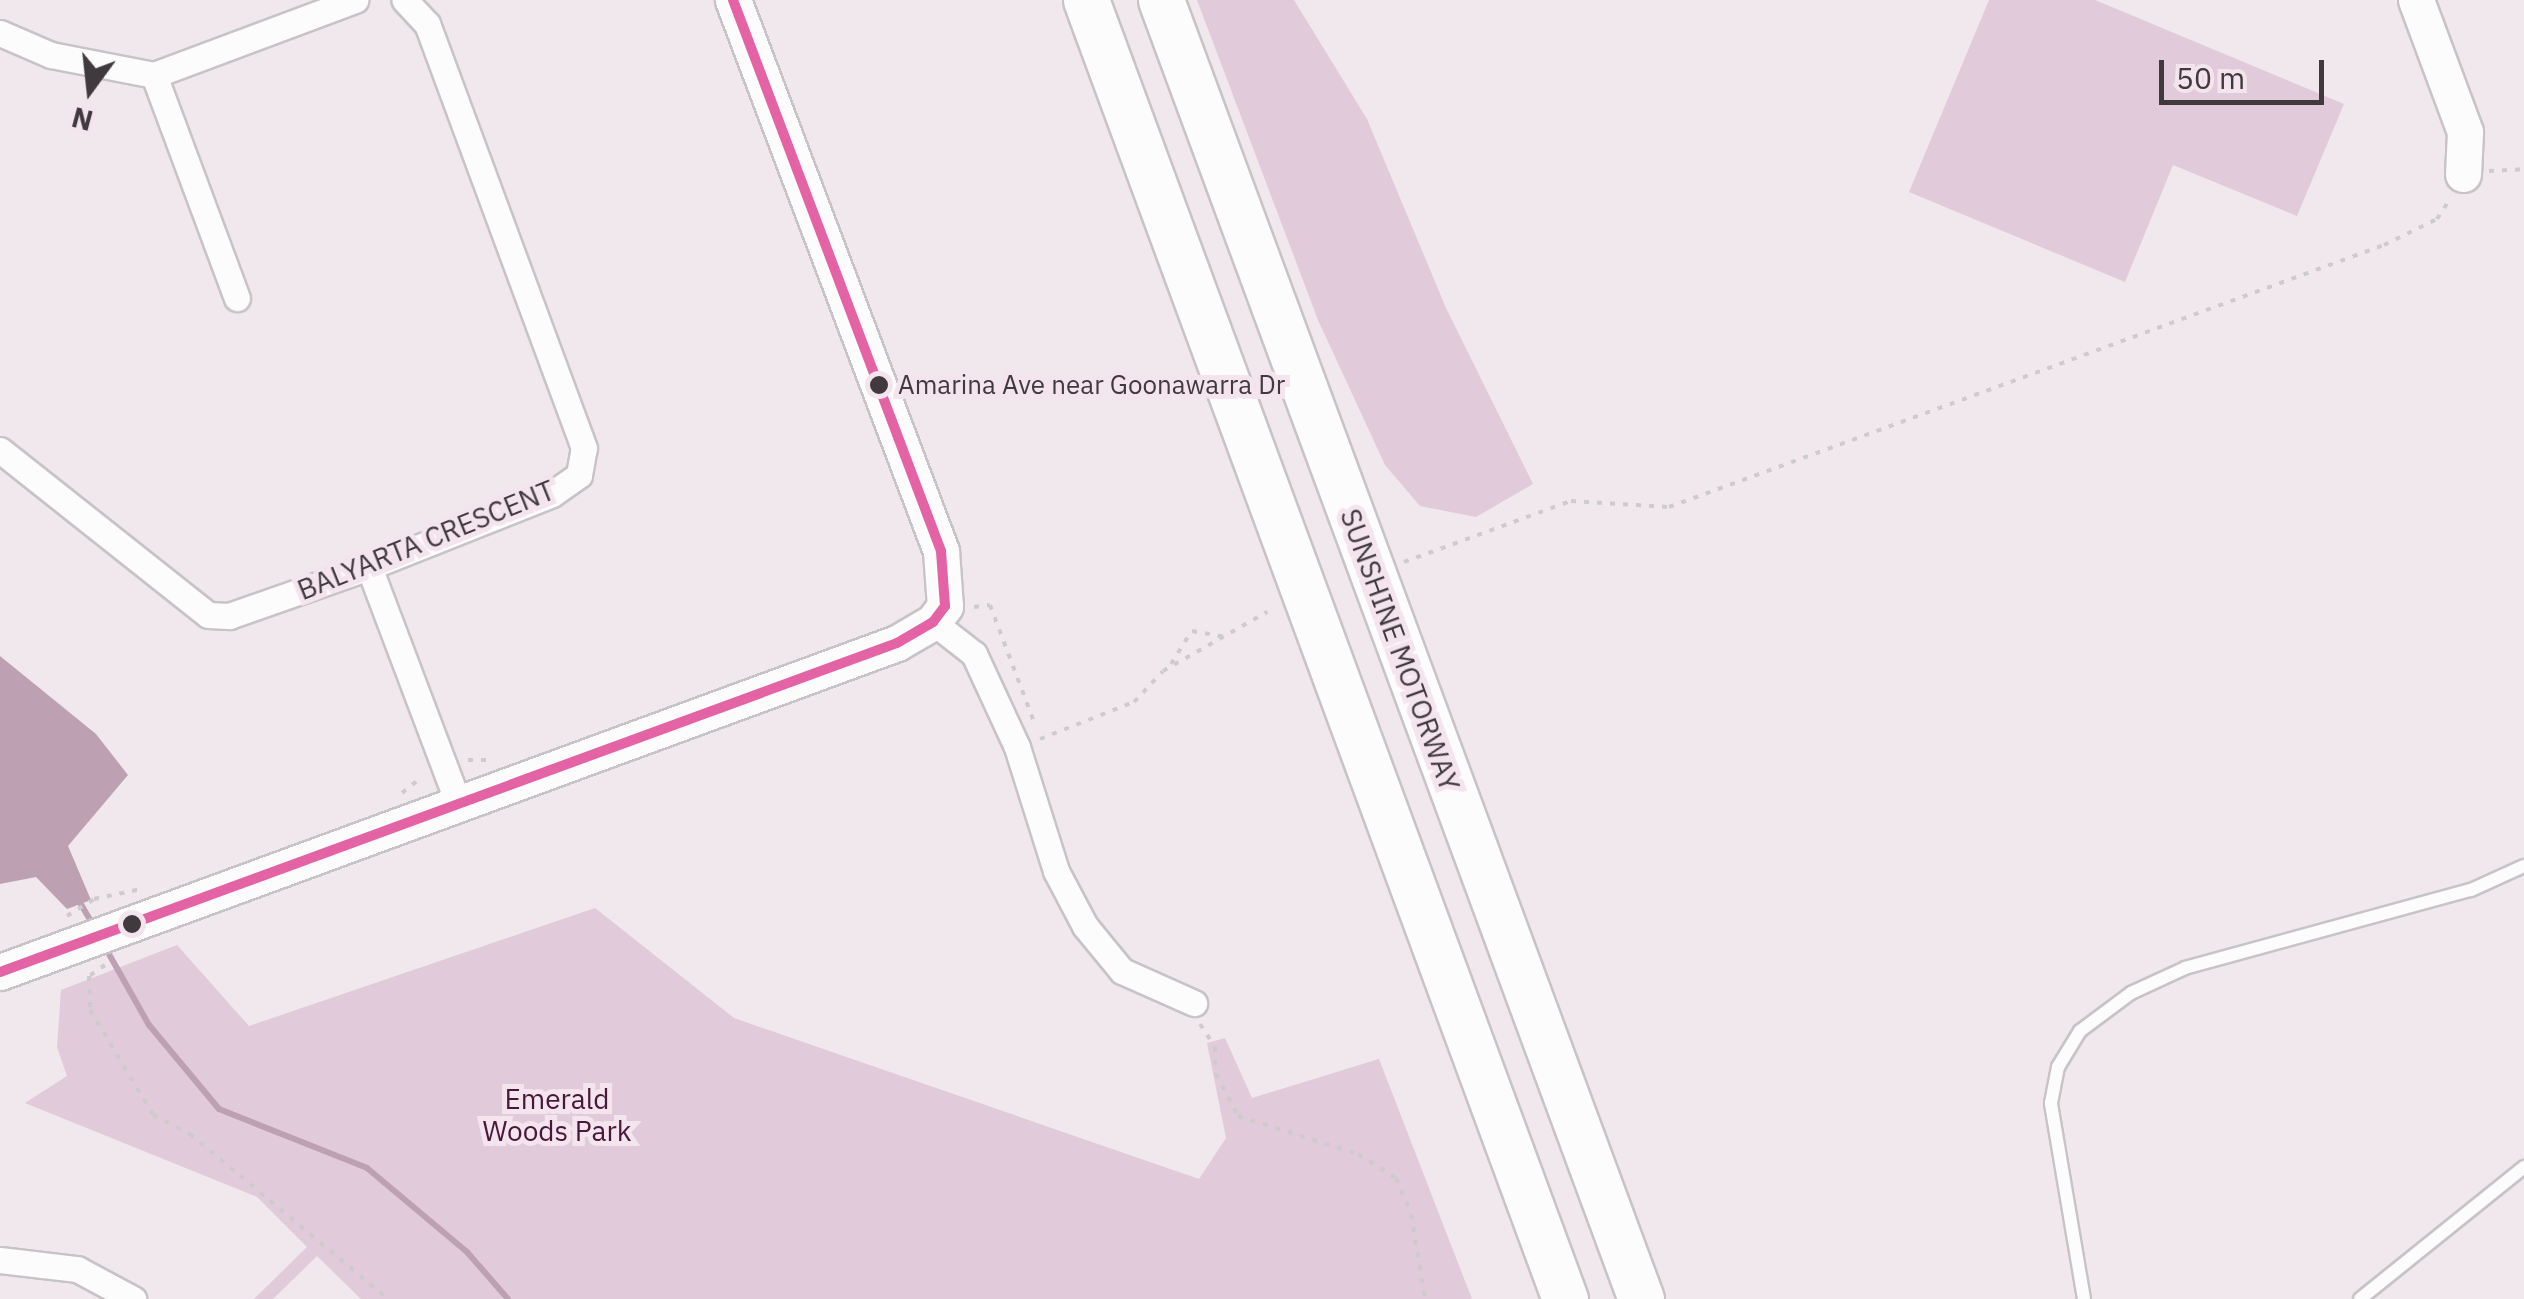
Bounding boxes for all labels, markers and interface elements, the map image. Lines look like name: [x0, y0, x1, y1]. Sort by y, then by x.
north arrow: [40, 40, 140, 140]
scale bar: [2164, 40, 2329, 102]
text: 50 m: [2176, 58, 2245, 97]
text: N: [68, 99, 97, 140]
place label: Amarina Ave near Goonawarra Dr: [898, 369, 1285, 401]
marker: Amarina Ave near Goonawarra Dr: [869, 375, 889, 395]
street label: BALYARTA CRESCENT: [293, 473, 559, 607]
street label: SUNSHINE MOTORWAY: [1333, 504, 1467, 796]
unlabelled marker: [122, 914, 142, 934]
park label: Emerald Woods Park: [482, 1082, 632, 1148]

